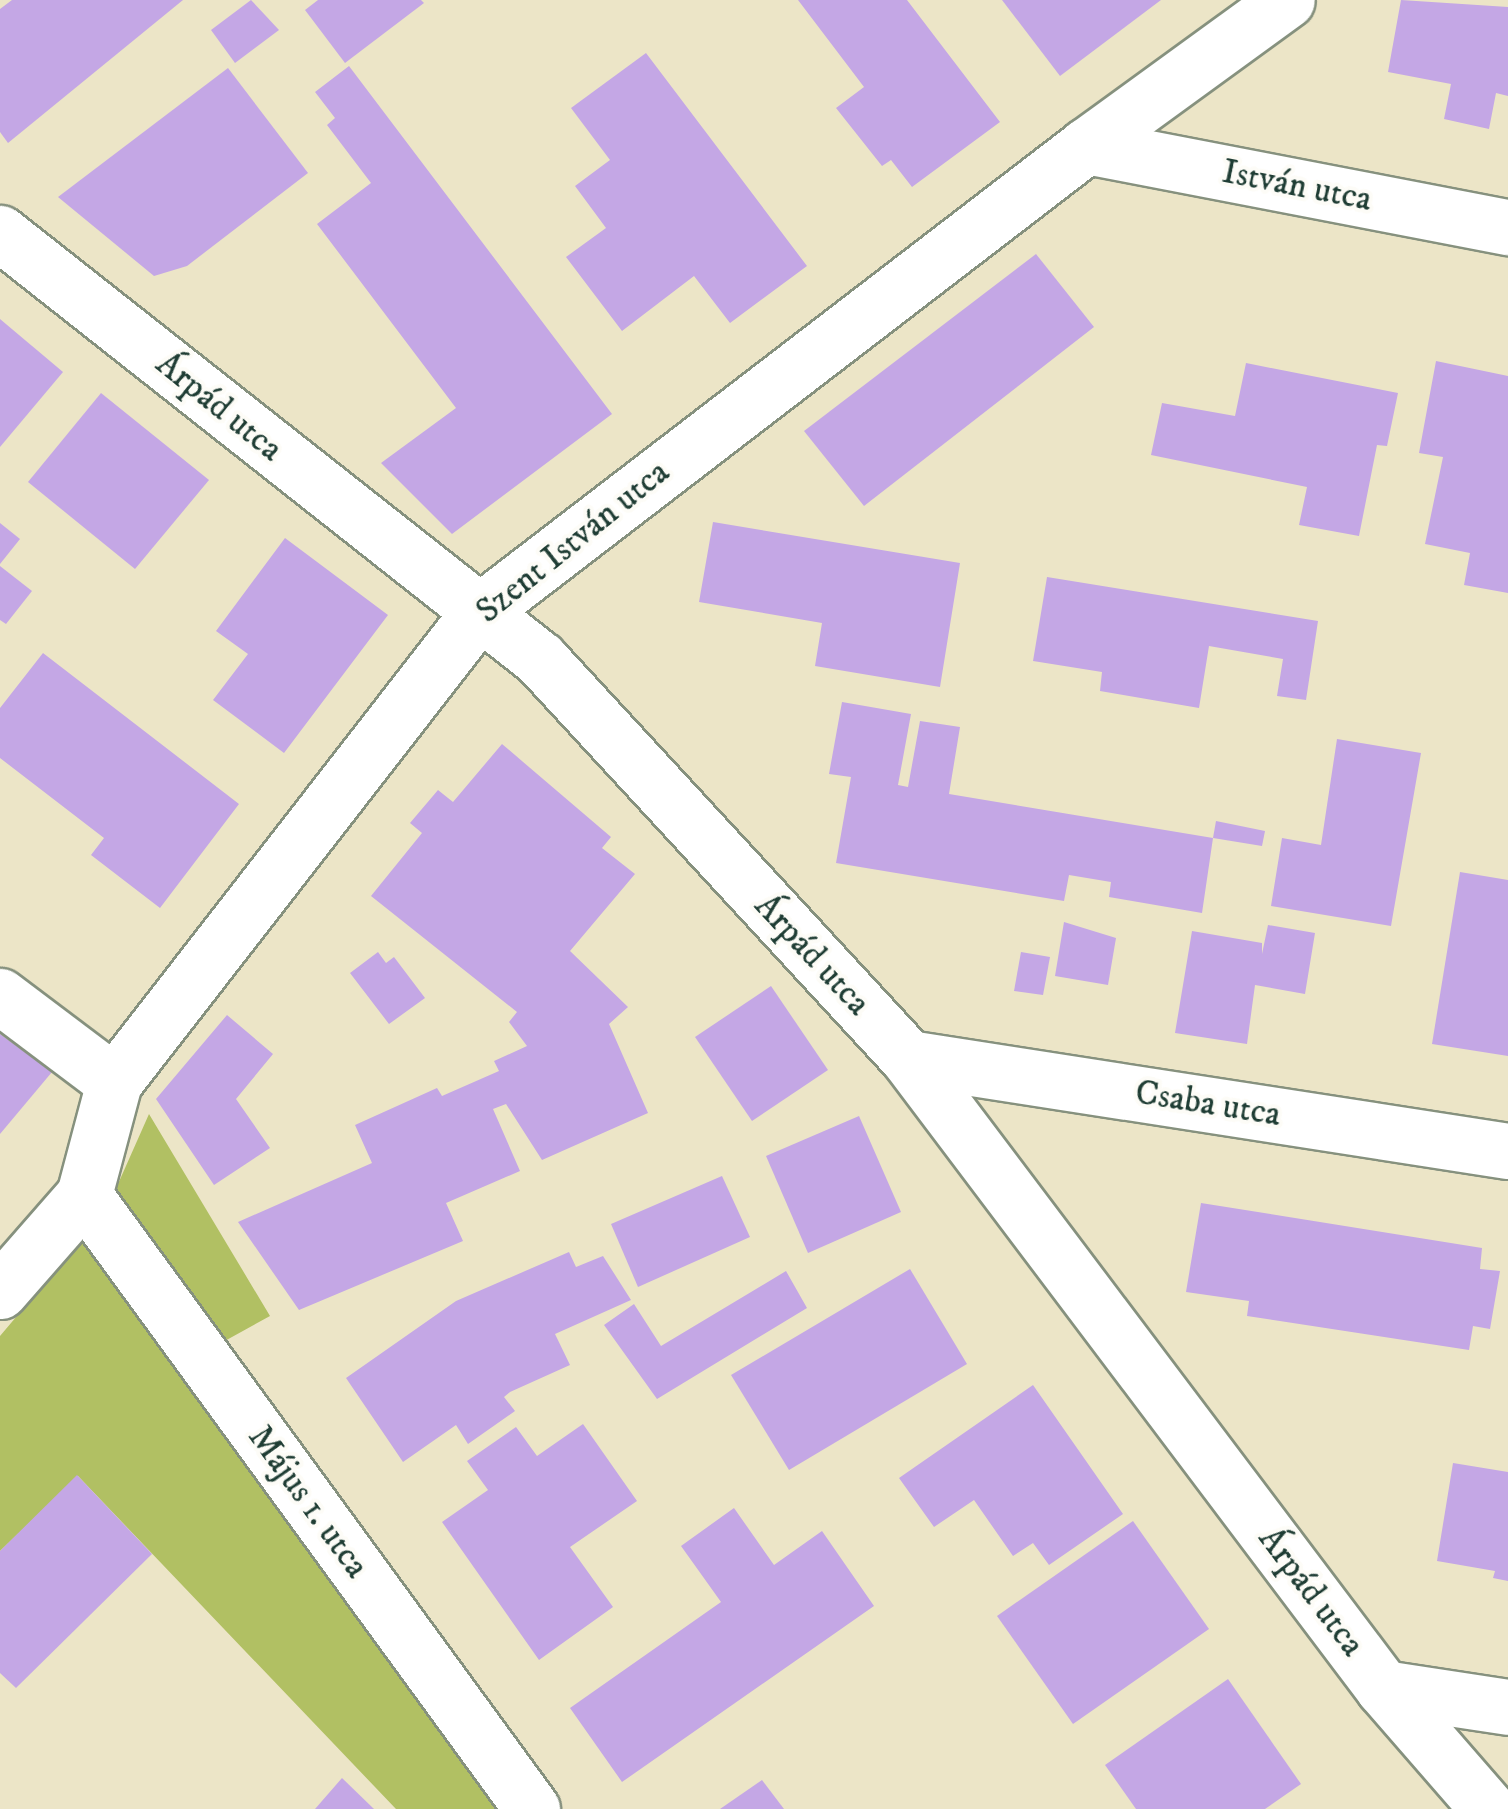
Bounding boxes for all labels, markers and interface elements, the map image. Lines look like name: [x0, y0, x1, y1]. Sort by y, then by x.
street label: István utca: [1219, 151, 1375, 221]
street label: Árpád utca: [147, 343, 291, 471]
street label: Szent István utca: [468, 451, 678, 633]
street label: Árpád utca: [745, 886, 879, 1024]
street label: Csaba utca: [1132, 1072, 1284, 1136]
street label: Május 1. utca: [239, 1418, 377, 1586]
street label: Árpád utca: [1249, 1519, 1373, 1665]

